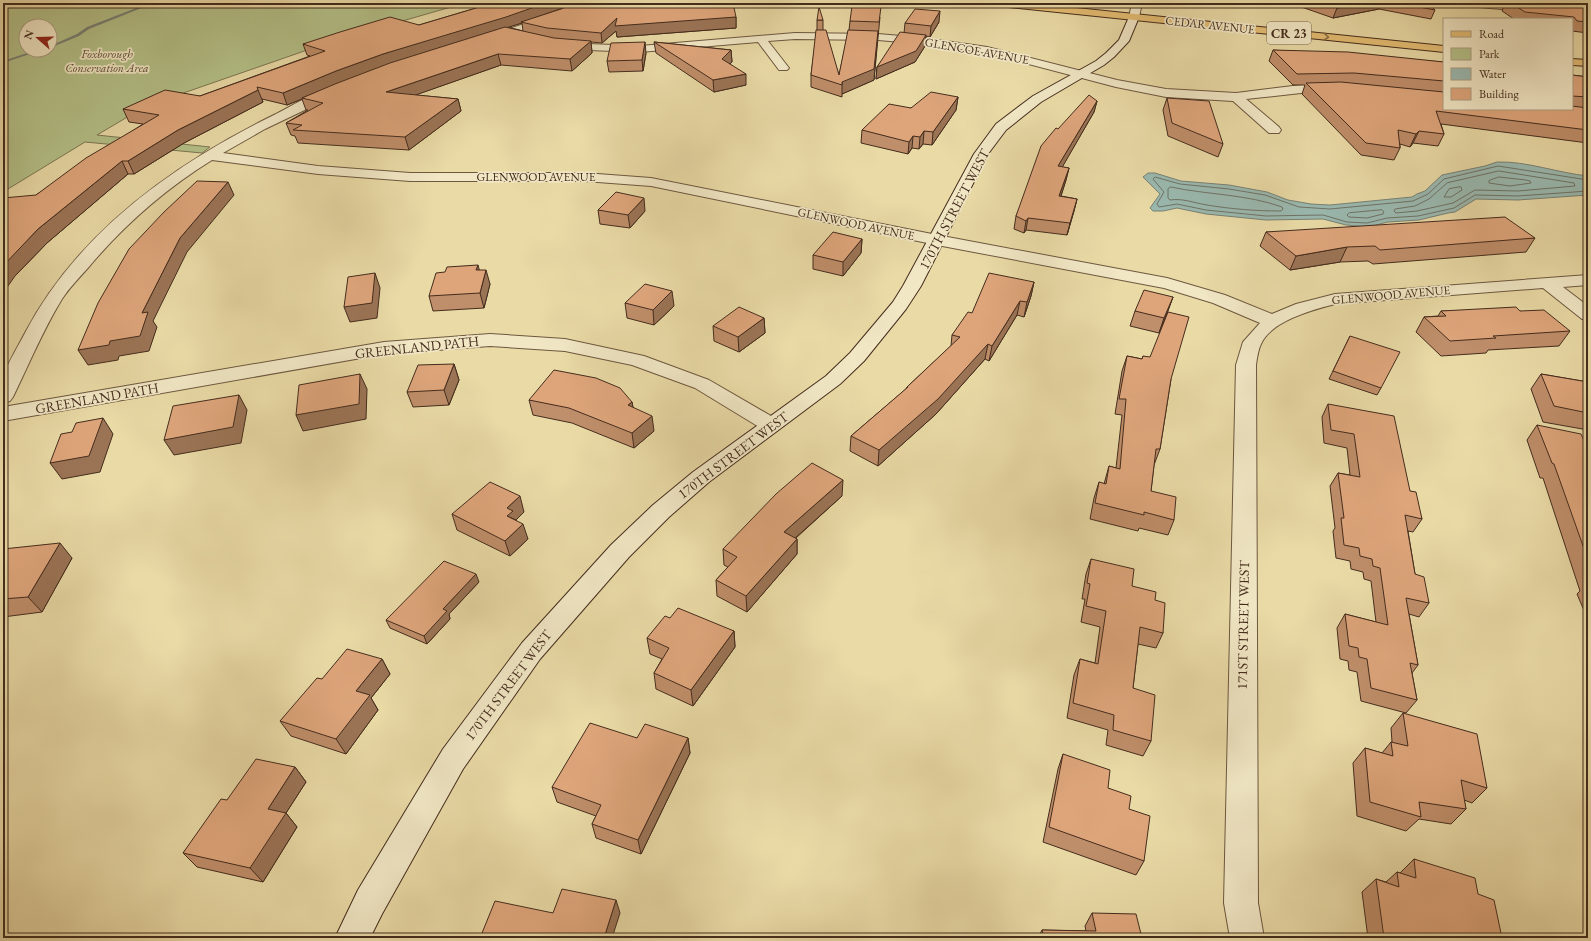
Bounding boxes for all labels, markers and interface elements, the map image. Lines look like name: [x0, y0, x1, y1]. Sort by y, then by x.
street label: CEDAR AVENUE: [1164, 12, 1256, 38]
north arrow: [18, 18, 58, 58]
legend: [1443, 18, 1573, 110]
road number: CR 23: [1267, 22, 1311, 44]
text: Road: [1479, 26, 1505, 42]
text: N: [21, 28, 37, 41]
one-way arrow: [1322, 32, 1329, 41]
street label: GLENCOE AVENUE: [924, 34, 1031, 68]
park label: Foxborough Conservation Area: [65, 46, 149, 76]
text: Park: [1479, 46, 1500, 62]
text: Water: [1479, 66, 1506, 82]
text: Building: [1479, 86, 1520, 102]
street label: 170TH STREET WEST: [915, 145, 994, 272]
street label: GLENWOOD AVENUE: [477, 169, 596, 185]
street label: GLENWOOD AVENUE: [796, 204, 916, 244]
street label: GLENWOOD AVENUE: [1331, 282, 1451, 308]
street label: GREENLAND PATH: [354, 332, 480, 362]
street label: GREENLAND PATH: [34, 378, 160, 418]
street label: 170TH STREET WEST: [674, 407, 792, 503]
street label: 171ST STREET WEST: [1233, 560, 1253, 690]
street label: 170TH STREET WEST: [460, 626, 556, 744]

